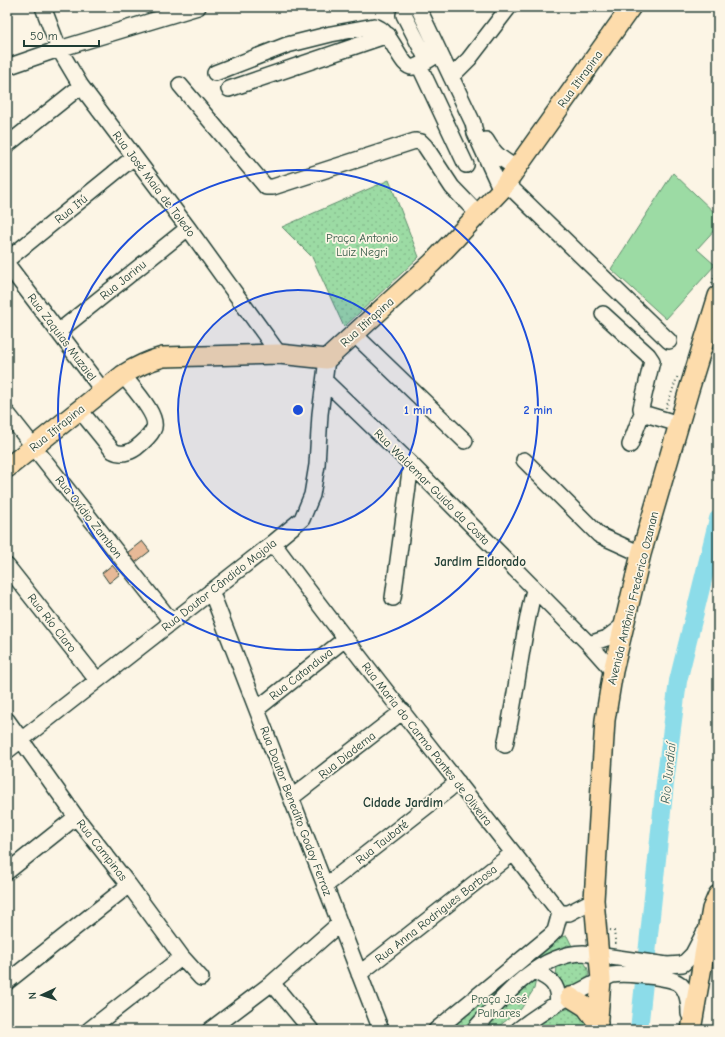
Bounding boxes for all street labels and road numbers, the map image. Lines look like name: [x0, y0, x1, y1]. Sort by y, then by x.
street label: Rua Itirapina: [555, 48, 605, 110]
street label: Rua José Maia de Toledo: [110, 128, 198, 240]
street label: Rua Itú: [52, 192, 90, 226]
street label: Rua Jarinu: [97, 257, 149, 303]
street label: Rua Zaquias Muzaiel: [25, 291, 99, 383]
street label: Rua Itirapina: [337, 294, 397, 350]
street label: Rua Itirapina: [27, 401, 87, 455]
street label: Rua Waldemar Guido da Costa: [371, 426, 493, 548]
street label: Rua Ovídio Zambon: [52, 473, 126, 561]
street label: Avenida Antônio Frederico Ozanan: [605, 510, 661, 686]
street label: Rua Doutor Cândido Mojola: [159, 536, 279, 634]
street label: Rua Río Claro: [25, 591, 79, 655]
street label: Rua Catanduva: [267, 645, 335, 703]
street label: Rua Maria do Carmo Pontes de Oliveira: [359, 659, 495, 829]
street label: Rua Doutor Benedito Godoy Ferraz: [257, 724, 335, 898]
street label: Rua Diadema: [316, 728, 378, 782]
street label: Rua Campinas: [74, 817, 130, 883]
street label: Rua Taubaté: [353, 817, 411, 867]
street label: Rua Anna Rodrigues Barbosa: [372, 862, 500, 966]

